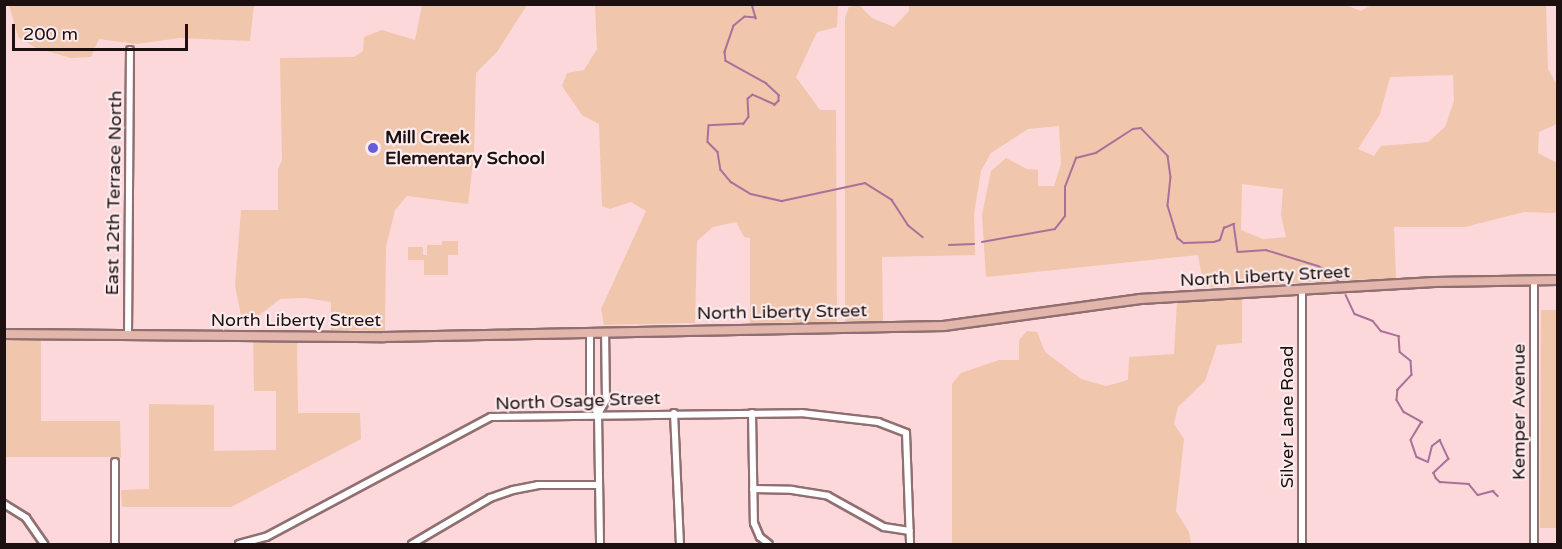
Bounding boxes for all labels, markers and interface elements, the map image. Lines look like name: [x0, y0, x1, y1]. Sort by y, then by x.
scale bar: [15, 12, 190, 50]
text: 200 m: [23, 23, 78, 45]
street label: East 12th Terrace North: [101, 90, 127, 296]
place label: Mill Creek Elementary School: [385, 127, 545, 170]
marker: Mill Creek Elementary School: [366, 141, 380, 155]
street label: North Liberty Street: [1179, 261, 1351, 291]
street label: North Liberty Street: [697, 300, 867, 324]
street label: North Liberty Street: [211, 309, 381, 331]
street label: Kemper Avenue: [1508, 344, 1530, 480]
street label: Silver Lane Road: [1276, 346, 1298, 488]
street label: North Osage Street: [495, 387, 661, 415]

